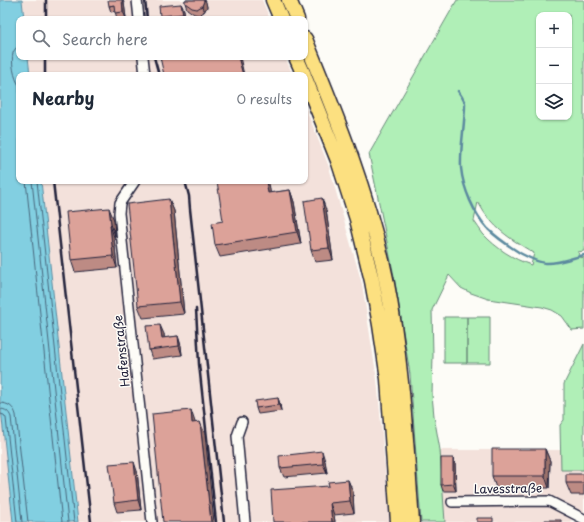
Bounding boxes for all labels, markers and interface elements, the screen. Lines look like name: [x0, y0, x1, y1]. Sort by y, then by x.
map controls: [536, 12, 572, 120]
button: +: [536, 12, 572, 48]
search box: [16, 16, 308, 60]
icon: search: [30, 27, 52, 49]
text: Search here: [62, 27, 148, 50]
button: −: [536, 48, 572, 84]
button: layers: [536, 84, 572, 120]
text: Nearby: [32, 85, 94, 111]
text: 0 results: [237, 89, 292, 108]
street label: Hafenstraße: [108, 314, 134, 388]
street label: Lavesstraße: [474, 478, 542, 498]

